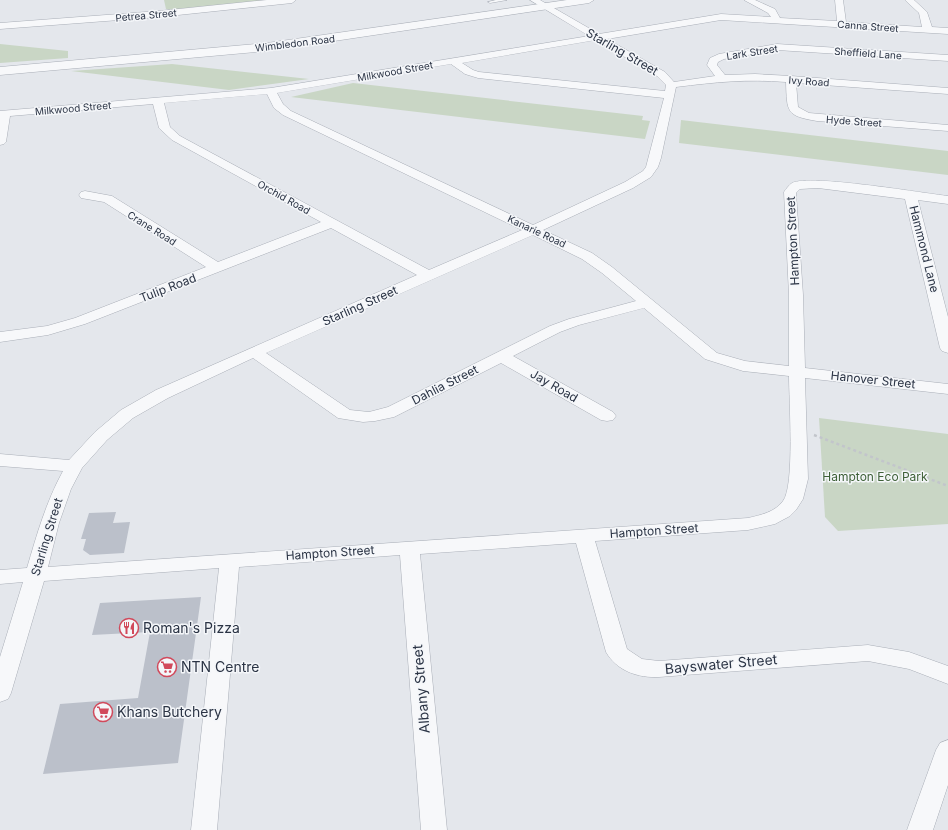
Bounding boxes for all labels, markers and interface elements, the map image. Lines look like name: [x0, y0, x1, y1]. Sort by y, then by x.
street label: Petrea Street: [115, 6, 178, 24]
street label: Canna Street: [837, 18, 900, 34]
street label: Starling Street: [584, 25, 661, 78]
street label: Wimbledon Road: [254, 32, 336, 54]
street label: Lark Street: [726, 42, 779, 62]
street label: Sheffield Lane: [834, 45, 902, 61]
street label: Milkwood Street: [356, 58, 434, 84]
street label: Ivy Road: [788, 74, 830, 88]
street label: Milkwood Street: [34, 99, 112, 117]
street label: Hyde Street: [826, 113, 883, 129]
street label: Orchid Road: [256, 178, 312, 216]
street label: Hampton Street: [783, 196, 802, 286]
street label: Hammond Lane: [906, 204, 943, 294]
street label: Crane Road: [125, 208, 179, 248]
street label: Kanarie Road: [506, 212, 568, 250]
street label: Tulip Road: [137, 270, 198, 305]
street label: Starling Street: [320, 282, 400, 329]
street label: Dahlia Street: [409, 361, 480, 408]
street label: Jay Road: [528, 366, 581, 405]
street label: Hanover Street: [830, 368, 916, 391]
park label: Hampton Eco Park: [822, 469, 928, 484]
street label: Starling Street: [28, 496, 66, 578]
street label: Hampton Street: [609, 520, 699, 541]
street label: Hampton Street: [285, 542, 375, 563]
restaurant icon: Roman's Pizza: [118, 617, 140, 639]
place label: Roman's Pizza: [143, 619, 240, 636]
street label: Albany Street: [408, 644, 433, 734]
street label: Bayswater Street: [664, 650, 778, 677]
supermarket icon: NTN Centre: [156, 656, 178, 678]
place label: NTN Centre: [181, 658, 260, 675]
supermarket icon: Khans Butchery: [92, 701, 114, 723]
place label: Khans Butchery: [117, 703, 222, 720]

